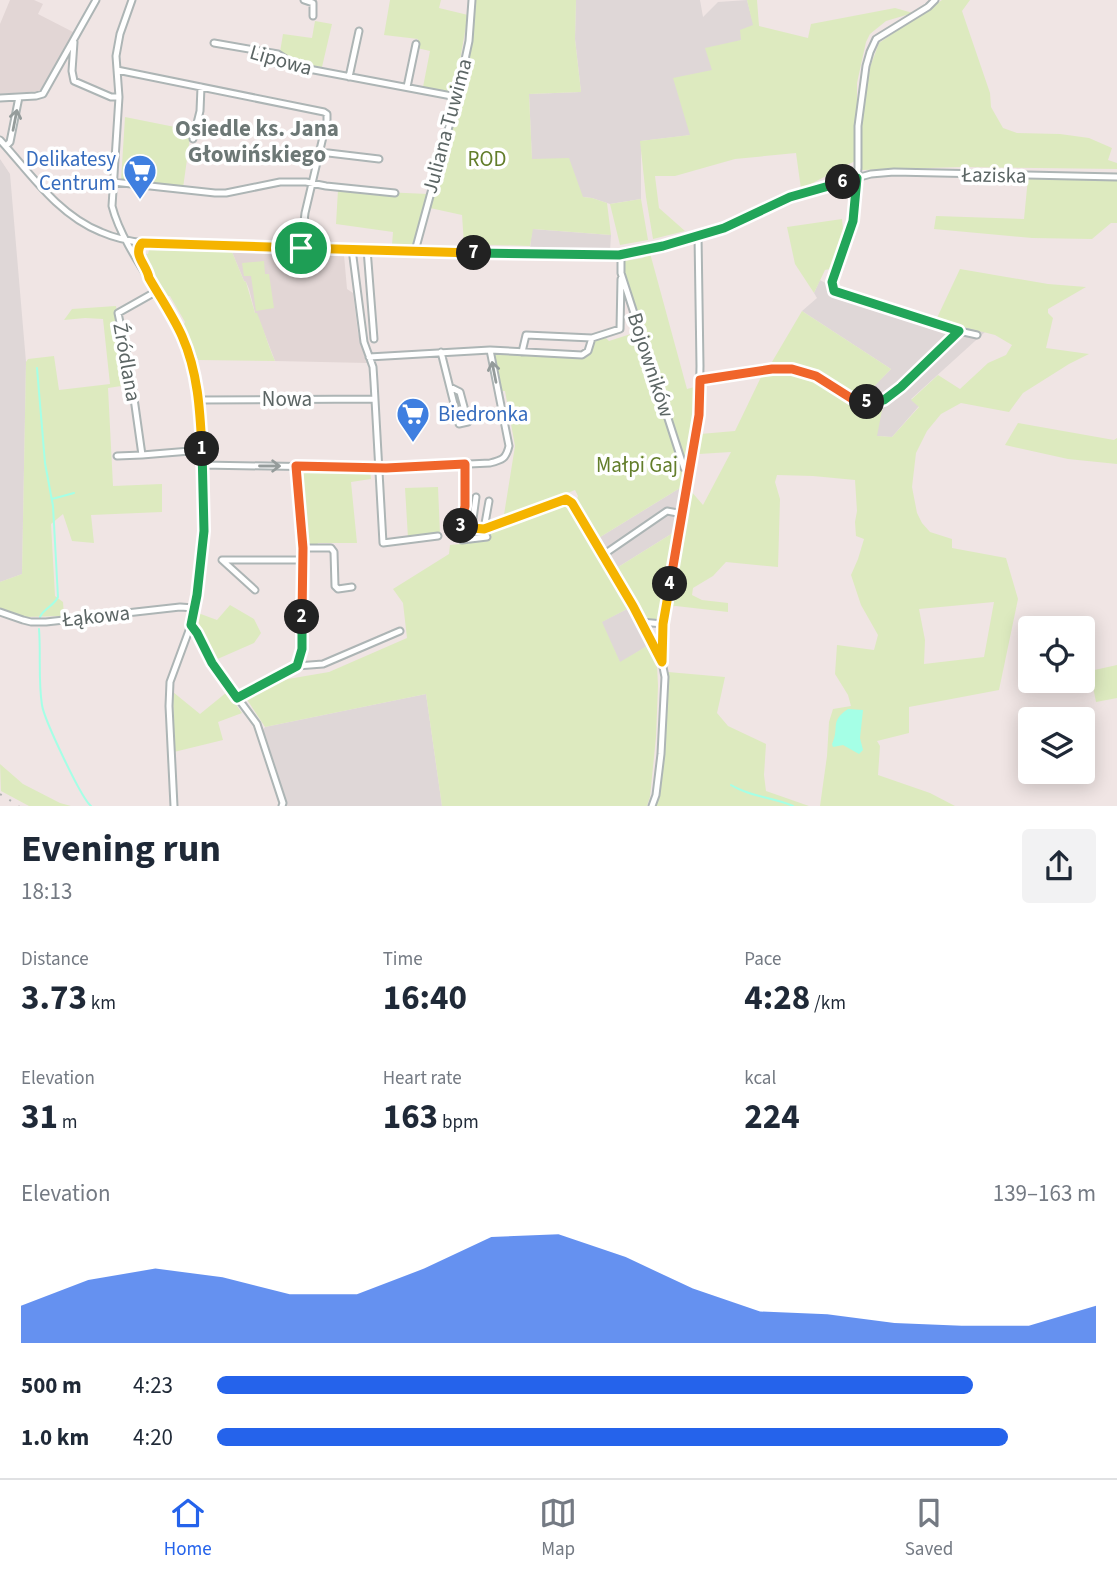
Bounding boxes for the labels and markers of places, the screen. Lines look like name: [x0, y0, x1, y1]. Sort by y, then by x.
place label: Delikatesy Centrum: [26, 144, 116, 198]
supermarket icon: Delikatesy Centrum: [121, 152, 159, 201]
pin: 6: [826, 164, 860, 200]
pin: [271, 218, 331, 278]
pin: 7: [456, 236, 491, 270]
pin: 5: [850, 384, 884, 420]
supermarket icon: Biedronka: [394, 395, 432, 444]
place label: Biedronka: [438, 399, 528, 429]
pin: 1: [184, 432, 220, 466]
pin: 3: [444, 508, 478, 544]
pin: 4: [652, 566, 688, 602]
pin: 2: [284, 600, 320, 634]

